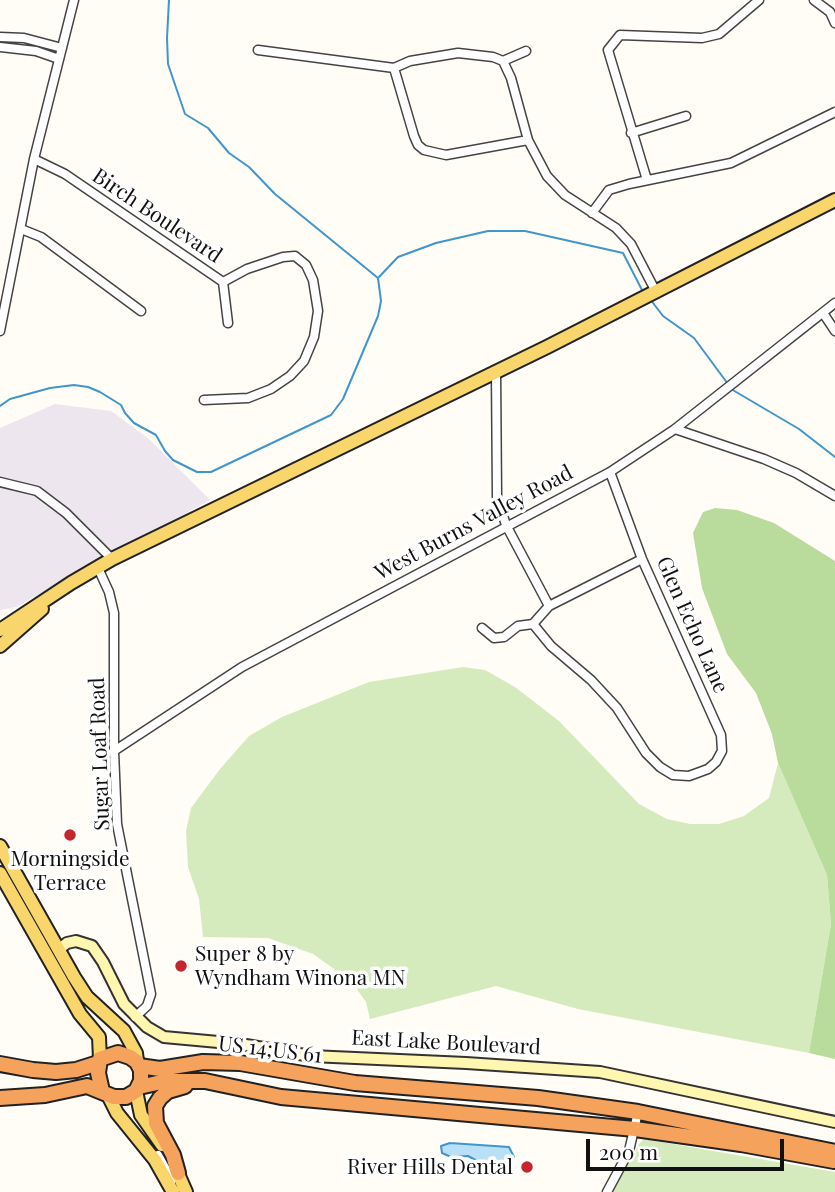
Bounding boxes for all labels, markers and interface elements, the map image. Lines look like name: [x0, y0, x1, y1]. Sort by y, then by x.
street label: Birch Boulevard: [87, 163, 227, 269]
street label: West Burns Valley Road: [371, 460, 577, 586]
street label: Glen Echo Lane: [651, 553, 733, 697]
street label: Sugar Loaf Road: [85, 677, 115, 831]
marker: Morningside Terrace: [62, 827, 78, 843]
place label: Morningside Terrace: [10, 846, 130, 896]
place label: Super 8 by Wyndham Winona MN: [195, 941, 406, 991]
marker: Super 8 by Wyndham Winona MN: [173, 958, 189, 974]
street label: East Lake Boulevard: [351, 1025, 541, 1061]
street label: US 14;US 61: [217, 1031, 323, 1069]
scale bar: [590, 1126, 788, 1170]
text: 200 m: [599, 1137, 658, 1165]
place label: River Hills Dental: [347, 1154, 513, 1180]
marker: River Hills Dental: [519, 1159, 535, 1175]

